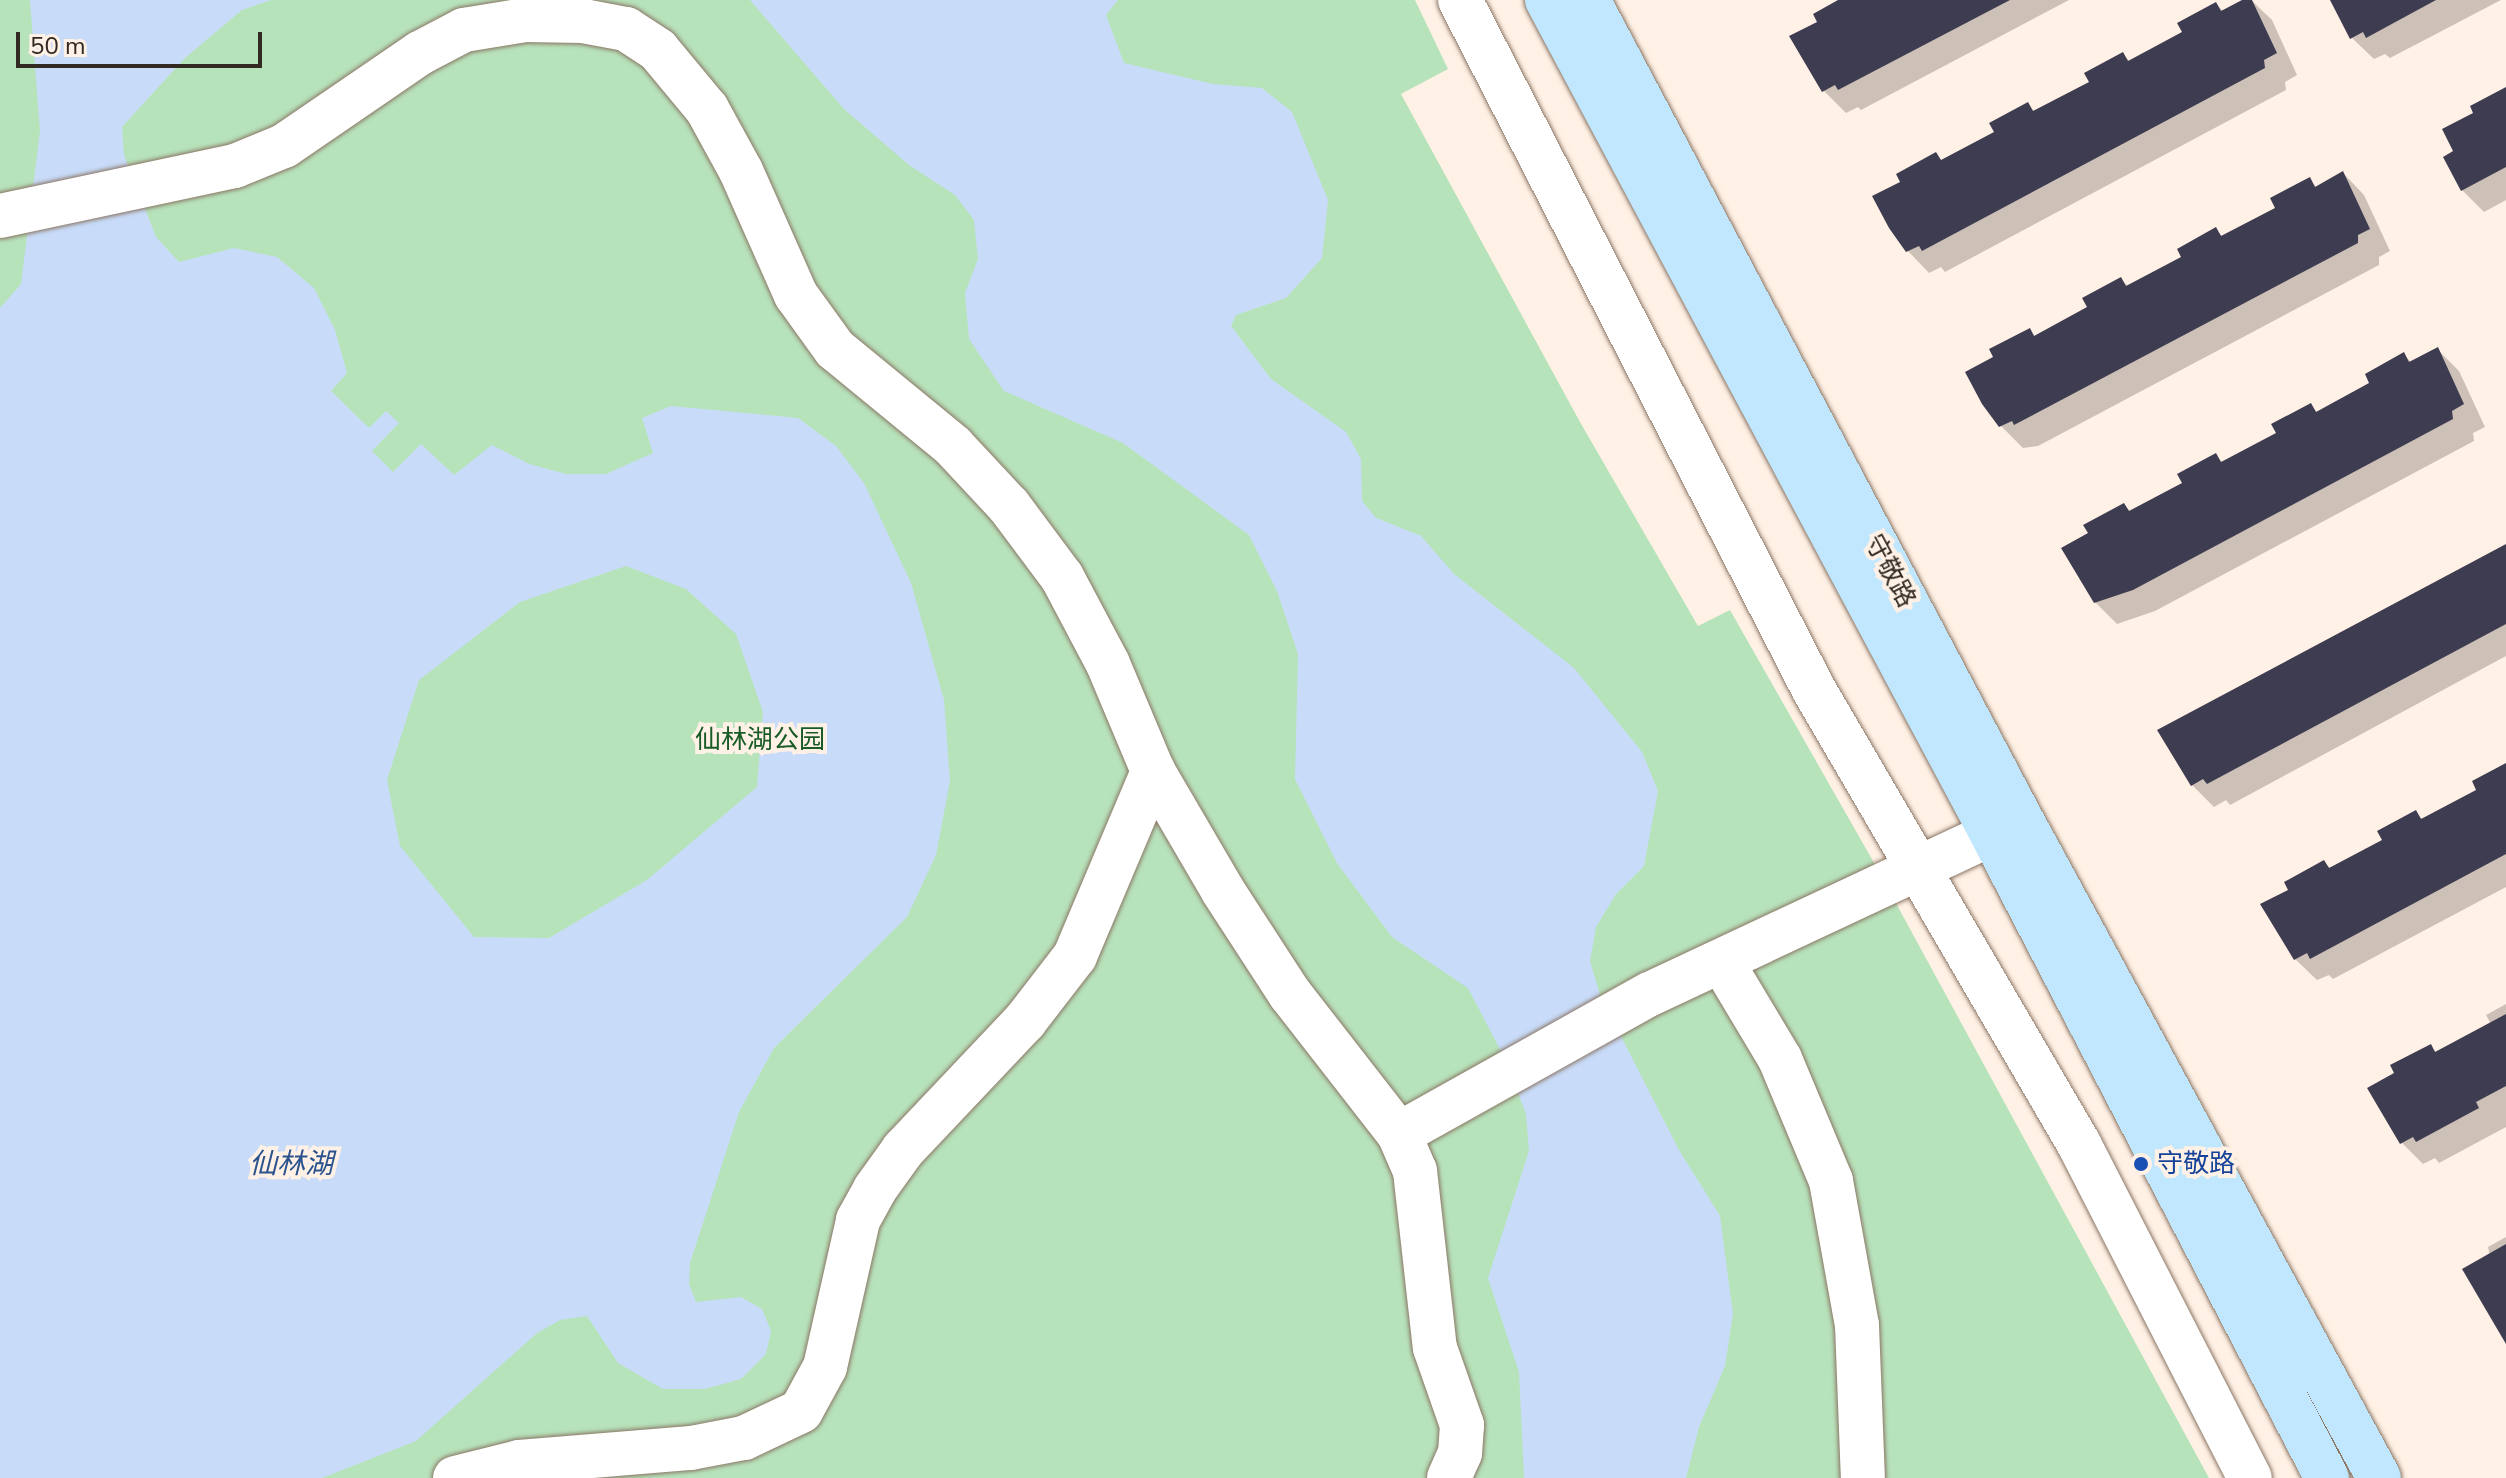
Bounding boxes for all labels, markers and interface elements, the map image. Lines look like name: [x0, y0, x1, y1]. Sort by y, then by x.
scale bar: [20, 16, 266, 66]
text: 50 m: [30, 30, 86, 62]
street label: 守敬路: [1858, 529, 1922, 613]
park label: 仙林湖公园: [695, 724, 825, 756]
water label: 仙林湖: [249, 1147, 333, 1181]
place label: 守敬路: [2157, 1148, 2235, 1180]
marker: 守敬路: [2132, 1155, 2150, 1173]

